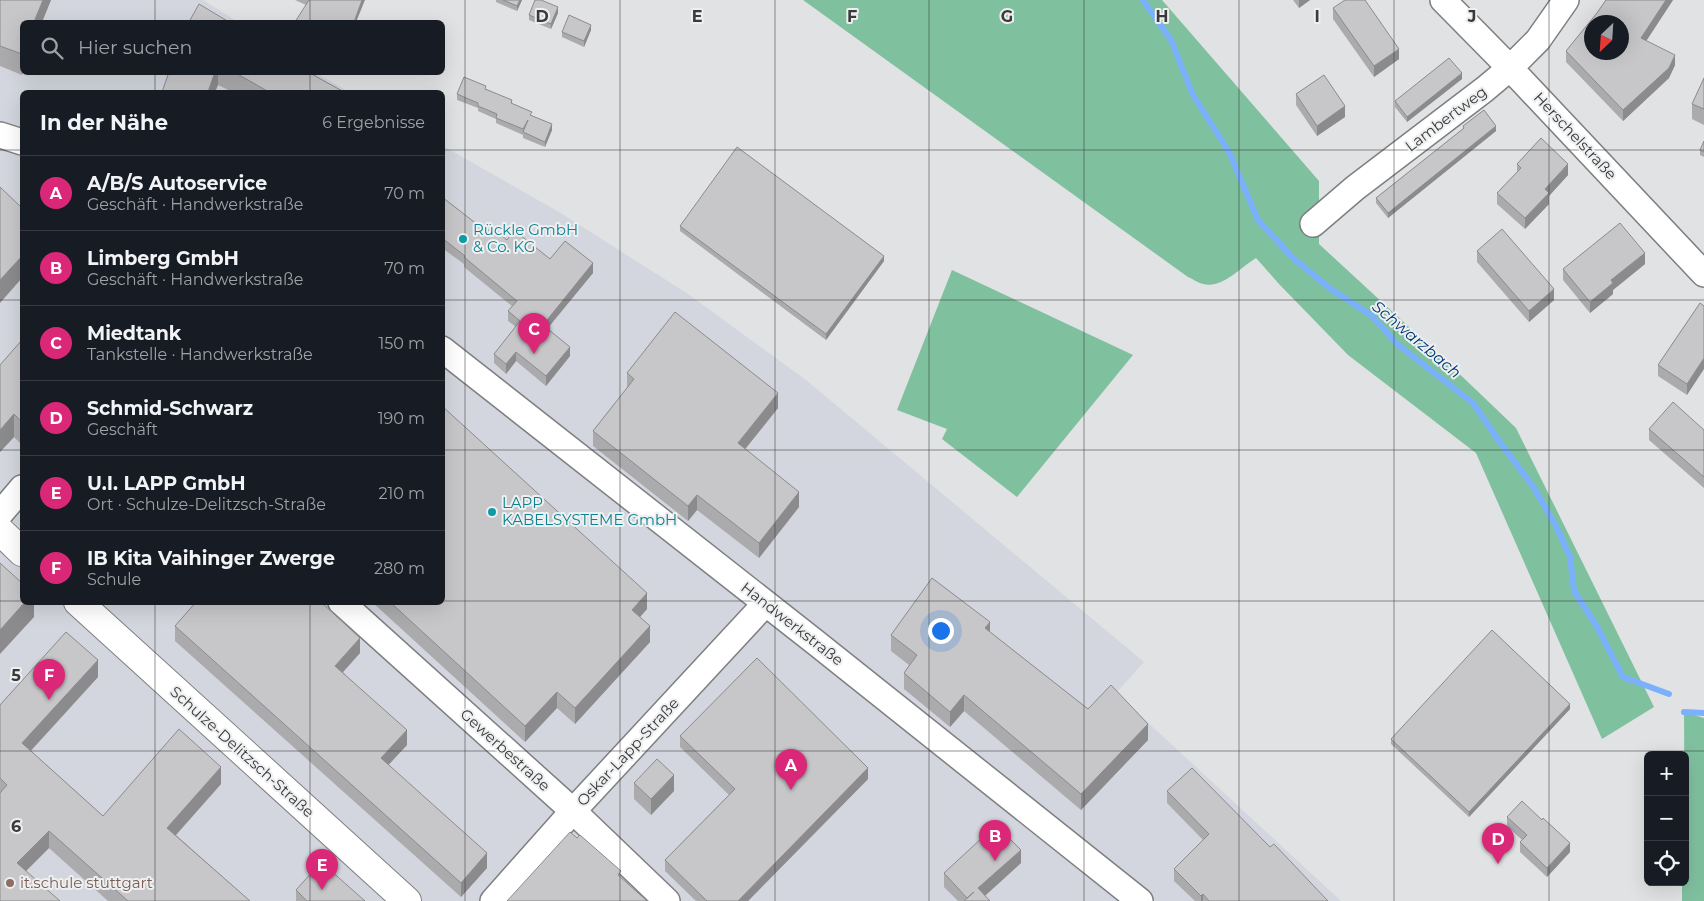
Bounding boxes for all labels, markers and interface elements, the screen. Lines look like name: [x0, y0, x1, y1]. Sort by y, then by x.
text: D: [535, 7, 549, 26]
text: E: [692, 7, 702, 26]
text: F: [847, 7, 857, 26]
text: G: [1001, 7, 1013, 26]
text: H: [1156, 7, 1168, 26]
text: I: [1314, 7, 1320, 26]
text: J: [1467, 7, 1476, 26]
north arrow: [1584, 15, 1629, 60]
search box: [20, 20, 445, 75]
icon: search: [38, 34, 66, 62]
text: Hier suchen: [78, 36, 192, 59]
street label: Lambertweg: [1401, 82, 1490, 155]
street label: Herschelstraße: [1530, 88, 1621, 183]
text: In der Nähe: [40, 110, 168, 135]
text: 6 Ergebnisse: [322, 113, 425, 132]
text: A/B/S Autoservice: [87, 172, 267, 195]
text: A: [50, 184, 62, 203]
text: 70 m: [384, 184, 425, 203]
text: Geschäft · Handwerkstraße: [87, 195, 303, 214]
place label: Rückle GmbH & Co. KG: [473, 220, 578, 256]
marker: Rückle GmbH & Co. KG: [457, 233, 469, 245]
text: Limberg GmbH: [87, 247, 239, 270]
text: B: [50, 259, 62, 278]
text: 70 m: [384, 259, 425, 278]
text: Geschäft · Handwerkstraße: [87, 270, 303, 289]
water label: Schwarzbach: [1368, 297, 1465, 382]
pin: C: [518, 313, 550, 354]
text: Miedtank: [87, 322, 181, 345]
text: C: [50, 334, 62, 353]
text: 150 m: [378, 334, 425, 353]
text: Tankstelle · Handwerkstraße: [87, 345, 313, 364]
text: Schmid-Schwarz: [87, 397, 253, 420]
text: D: [49, 409, 63, 428]
text: 190 m: [378, 409, 425, 428]
text: Geschäft: [87, 420, 158, 439]
text: U.I. LAPP GmbH: [87, 472, 246, 495]
text: E: [51, 484, 61, 503]
text: 210 m: [378, 484, 425, 503]
place label: LAPP KABELSYSTEME GmbH: [502, 493, 677, 529]
text: Ort · Schulze-Delitzsch-Straße: [87, 495, 326, 514]
marker: LAPP KABELSYSTEME GmbH: [486, 506, 498, 518]
text: IB Kita Vaihinger Zwerge: [87, 547, 335, 570]
text: F: [51, 559, 61, 578]
text: 280 m: [374, 559, 425, 578]
text: Schule: [87, 570, 141, 589]
street label: Handwerkstraße: [737, 578, 847, 669]
your location: [928, 618, 954, 644]
pin: F: [33, 659, 65, 700]
text: 5: [11, 666, 21, 685]
street label: Schulze-Delitzsch-Straße: [166, 682, 318, 821]
street label: Oskar-Lapp-Straße: [572, 693, 683, 810]
street label: Gewerbestraße: [456, 704, 554, 795]
pin: A: [775, 749, 807, 790]
map controls: [1644, 751, 1689, 886]
button: +: [1644, 751, 1689, 796]
button: −: [1644, 796, 1689, 841]
text: 6: [11, 817, 21, 836]
pin: B: [979, 820, 1011, 861]
pin: D: [1482, 823, 1514, 864]
button: locate: [1644, 841, 1689, 886]
pin: E: [306, 849, 338, 890]
place label: it.schule stuttgart: [20, 873, 153, 892]
marker: it.schule stuttgart: [4, 877, 16, 889]

